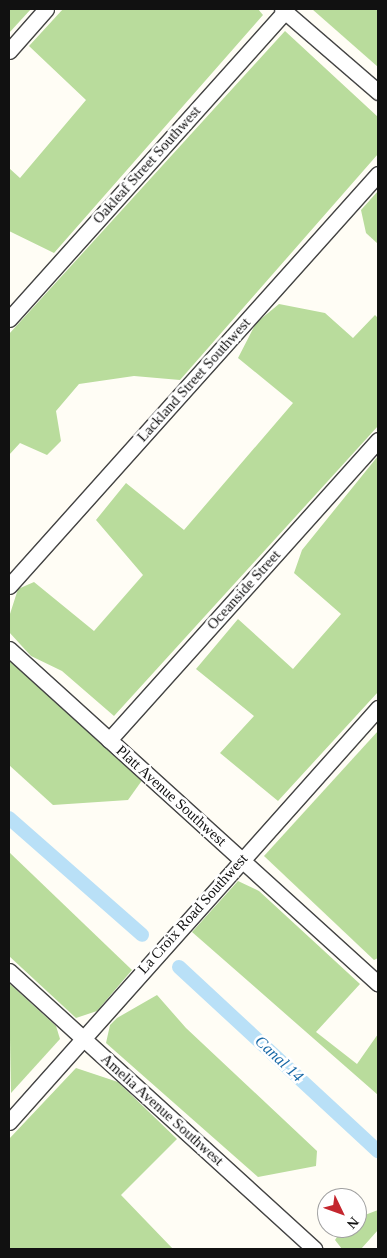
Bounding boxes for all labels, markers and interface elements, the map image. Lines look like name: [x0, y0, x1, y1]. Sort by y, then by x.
street label: Oakleaf Street Southwest: [89, 102, 205, 228]
street label: Lackland Street Southwest: [134, 314, 254, 446]
street label: Oceanside Street: [203, 546, 285, 634]
street label: Platt Avenue Southwest: [112, 741, 230, 851]
street label: La Croix Road Southwest: [134, 850, 252, 978]
water label: Canal 14: [251, 1032, 307, 1086]
street label: Amelia Avenue Southwest: [97, 1050, 227, 1170]
north arrow: [317, 1188, 367, 1238]
text: N: [344, 1214, 362, 1231]

